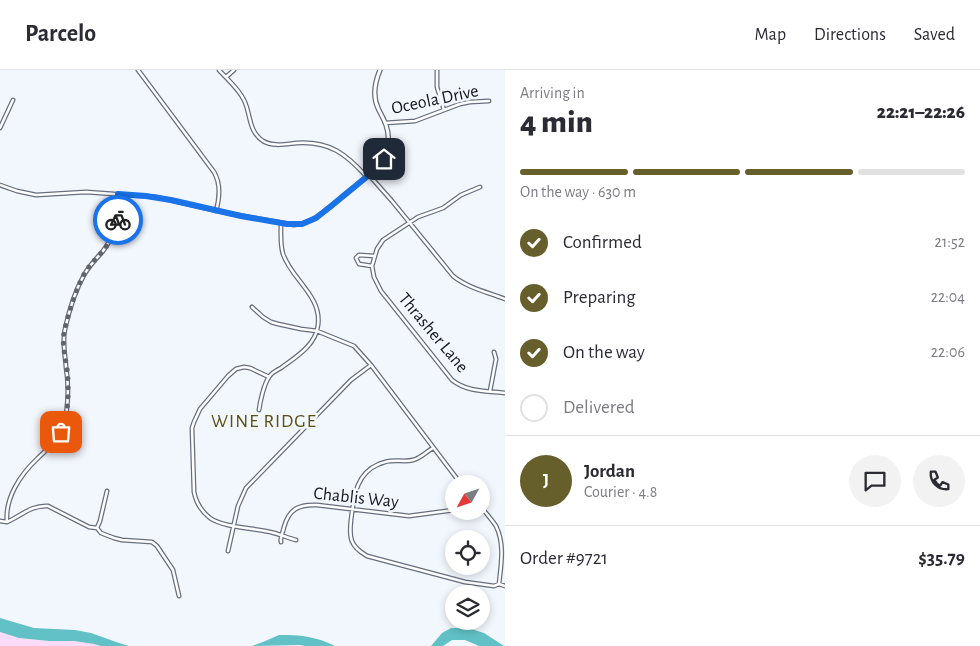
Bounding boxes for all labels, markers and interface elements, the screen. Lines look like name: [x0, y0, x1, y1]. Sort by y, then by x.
text: Parcelo: [25, 22, 96, 46]
text: Map: [755, 26, 786, 44]
text: Directions: [814, 26, 886, 44]
text: Saved: [914, 26, 955, 44]
street label: Oceola Drive: [390, 82, 480, 118]
text: Arriving in: [520, 85, 585, 101]
text: 22:21–22:26: [877, 103, 965, 122]
text: 4 min: [520, 106, 593, 138]
pin: [363, 138, 405, 180]
icon: home: [370, 145, 398, 173]
text: On the way · 630 m: [520, 184, 636, 200]
courier: [93, 195, 143, 245]
icon: bike: [104, 206, 132, 234]
icon: check: [520, 229, 548, 257]
text: Confirmed: [563, 233, 642, 252]
text: 21:52: [935, 234, 965, 250]
icon: check: [520, 284, 548, 312]
text: Preparing: [563, 288, 636, 307]
text: 22:04: [931, 289, 965, 305]
street label: Thrasher Lane: [395, 290, 471, 376]
icon: check: [520, 339, 548, 367]
text: On the way: [563, 343, 645, 362]
text: 22:06: [931, 344, 965, 360]
text: Delivered: [563, 398, 635, 417]
pin: [40, 411, 82, 453]
district label: WINE RIDGE: [211, 412, 317, 431]
icon: bag: [47, 418, 75, 446]
button: chat: [849, 455, 901, 507]
button: phone: [913, 455, 965, 507]
text: Jordan: [584, 462, 635, 481]
text: J: [543, 471, 549, 490]
north arrow: [445, 475, 490, 520]
map controls: [445, 475, 490, 630]
text: Courier · 4.8: [584, 484, 657, 500]
street label: Chablis Way: [312, 485, 400, 511]
button: locate: [445, 530, 490, 575]
text: Order #9721: [520, 549, 608, 568]
text: $35.79: [918, 549, 965, 568]
button: layers: [445, 585, 490, 630]

